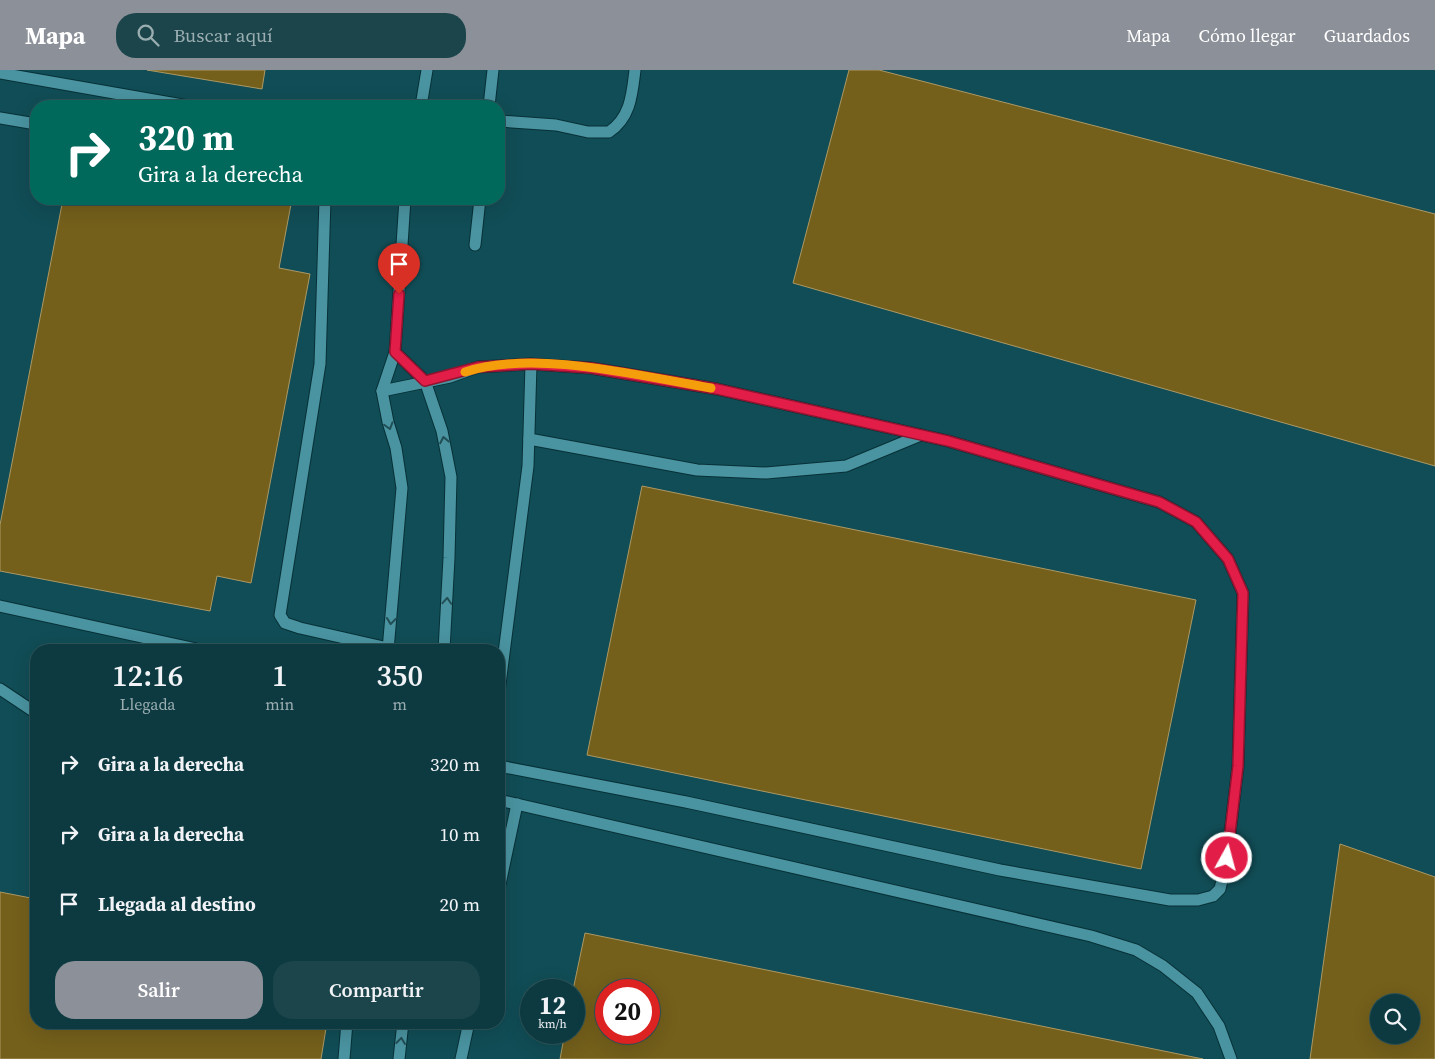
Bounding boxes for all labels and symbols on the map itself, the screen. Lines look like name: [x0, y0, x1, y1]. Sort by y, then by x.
pin: [378, 243, 420, 294]
one-way arrow: [384, 421, 394, 429]
one-way arrow: [439, 435, 449, 444]
one-way arrow: [441, 597, 452, 605]
one-way arrow: [386, 617, 397, 625]
position arrow: [1200, 831, 1252, 883]
speed limit sign: 20: [595, 979, 660, 1044]
one-way arrow: [395, 1036, 406, 1044]

